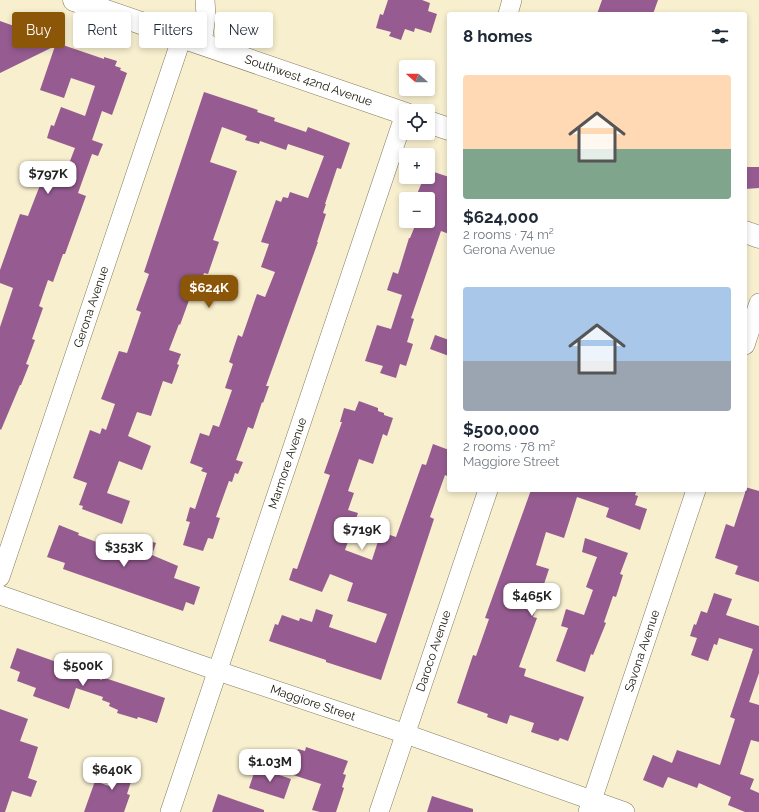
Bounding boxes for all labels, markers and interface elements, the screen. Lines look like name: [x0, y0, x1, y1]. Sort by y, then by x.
chip: Buy: [12, 12, 65, 48]
chip: Rent: [73, 12, 131, 48]
chip: Filters: [139, 12, 207, 48]
chip: New: [215, 12, 273, 48]
icon: filters: [709, 25, 731, 47]
text: 8 homes: [463, 26, 532, 46]
street label: Southwest 42nd Avenue: [243, 52, 374, 109]
north arrow: [399, 60, 435, 96]
map controls: [399, 60, 435, 228]
icon: home: [561, 101, 633, 173]
button: locate: [399, 104, 435, 140]
button: +: [399, 148, 435, 184]
pin: $797K: [20, 161, 76, 195]
text: $797K: [28, 166, 68, 181]
button: −: [399, 192, 435, 228]
text: $624,000: [463, 207, 539, 227]
text: 2 rooms · 74 m²: [463, 227, 554, 242]
text: Gerona Avenue: [463, 242, 555, 257]
street label: Gerona Avenue: [71, 264, 111, 350]
pin: $624K: [181, 275, 237, 309]
text: $624K: [189, 280, 229, 295]
icon: home: [561, 313, 633, 385]
street label: Marmore Avenue: [266, 416, 309, 511]
text: $500,000: [463, 419, 539, 439]
text: 2 rooms · 78 m²: [463, 439, 555, 454]
text: Maggiore Street: [463, 454, 559, 469]
pin: $719K: [334, 517, 390, 551]
text: $719K: [343, 522, 381, 537]
pin: $353K: [96, 534, 152, 568]
text: $353K: [105, 539, 143, 554]
pin: $465K: [504, 583, 560, 617]
text: $465K: [512, 588, 552, 603]
street label: Savona Avenue: [622, 608, 662, 694]
street label: Daroco Avenue: [413, 609, 454, 693]
pin: $500K: [55, 653, 111, 687]
text: $500K: [63, 658, 103, 673]
street label: Maggiore Street: [268, 682, 357, 724]
pin: $1.03M: [237, 749, 303, 783]
text: $1.03M: [248, 754, 292, 769]
pin: $640K: [84, 757, 140, 791]
text: $640K: [92, 762, 132, 777]

